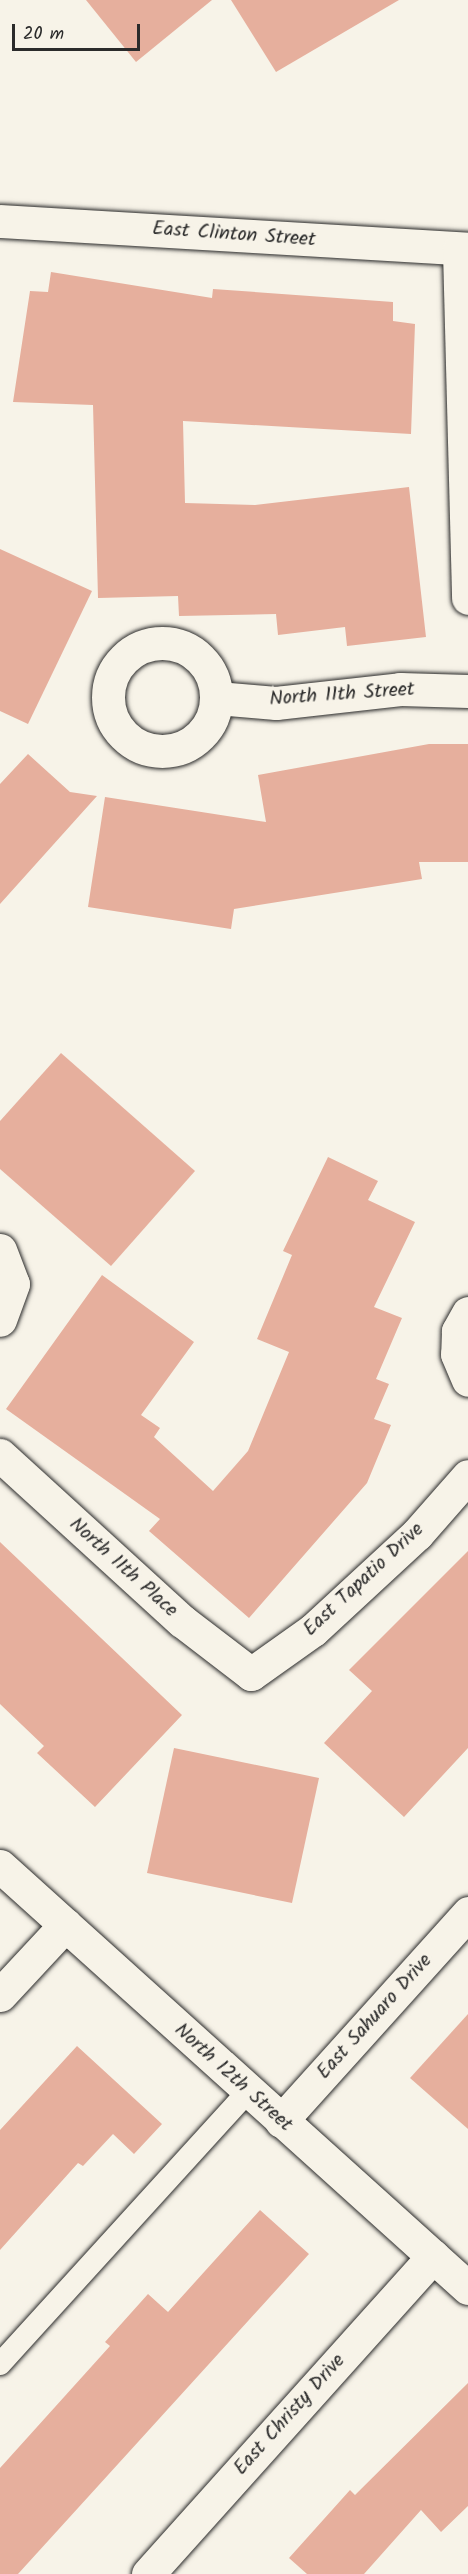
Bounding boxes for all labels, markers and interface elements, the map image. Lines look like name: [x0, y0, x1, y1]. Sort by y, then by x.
scale bar: [15, 12, 142, 50]
text: 20 m: [23, 20, 64, 49]
street label: East Clinton Street: [151, 217, 317, 253]
street label: North 11th Street: [269, 678, 415, 712]
street label: North 11th Place: [64, 1513, 182, 1623]
street label: East Tapatio Drive: [299, 1518, 429, 1642]
street label: East Sahuaro Drive: [312, 1949, 438, 2085]
street label: North 12th Street: [169, 2019, 297, 2137]
street label: East Christy Drive: [229, 2349, 351, 2481]

